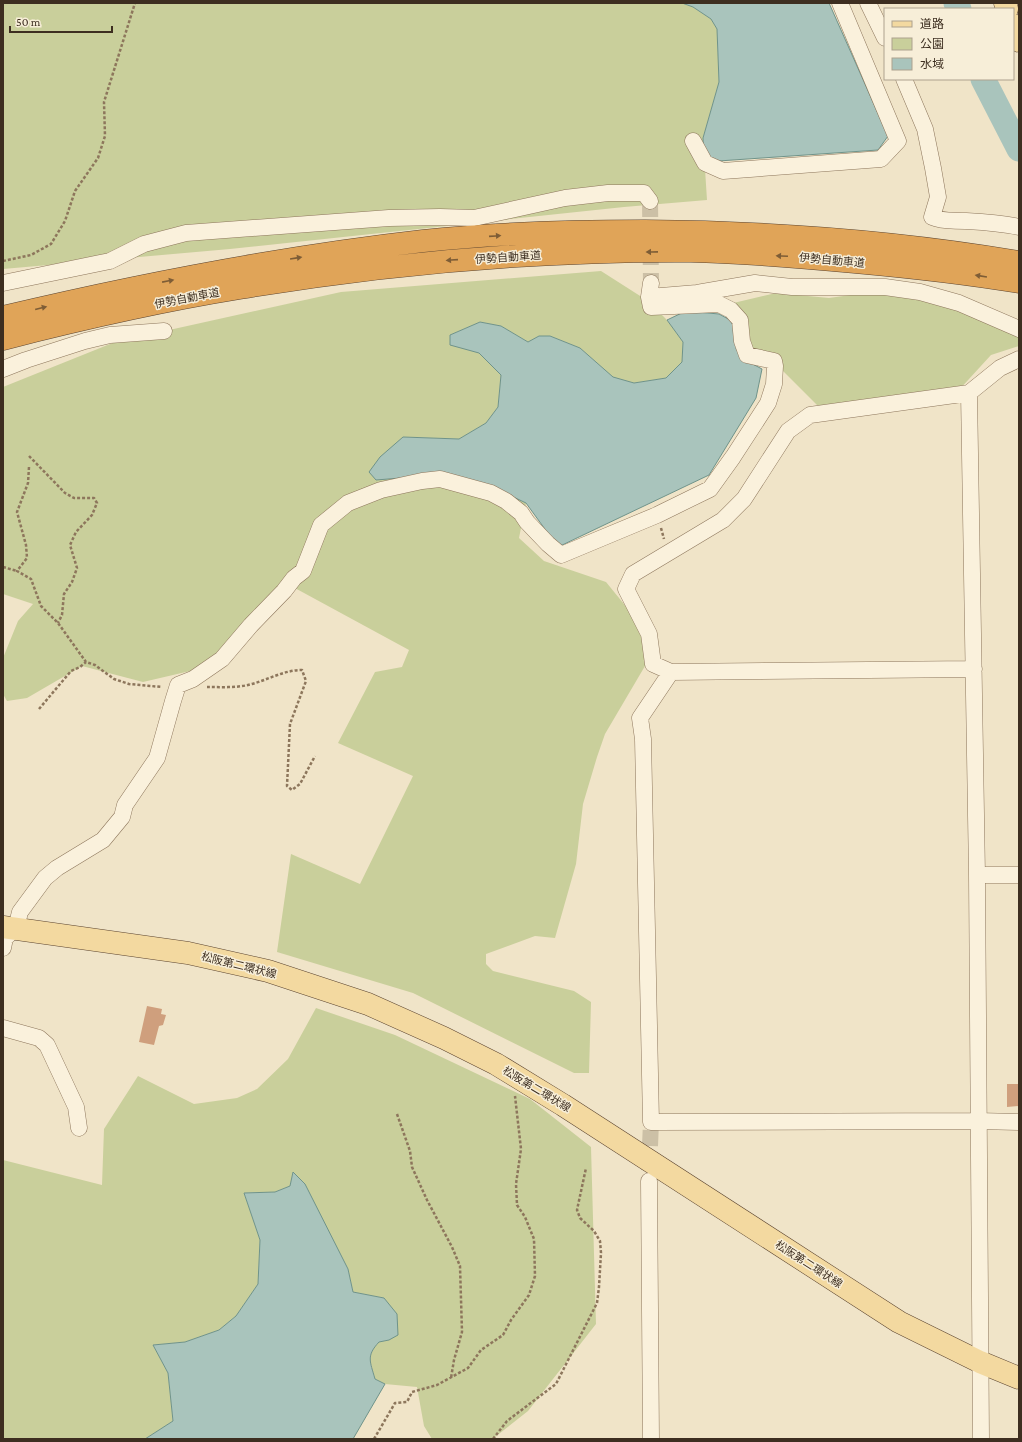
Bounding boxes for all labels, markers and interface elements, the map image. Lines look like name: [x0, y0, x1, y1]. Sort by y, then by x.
scale bar: [10, 8, 112, 34]
legend: [884, 8, 1014, 80]
text: 50 m: [16, 15, 41, 29]
text: 道路: [920, 17, 944, 31]
text: 公園: [920, 37, 944, 51]
text: 水域: [920, 57, 944, 71]
one-way arrow: [489, 233, 501, 240]
one-way arrow: [646, 248, 658, 255]
street label: 伊勢自動車道: [475, 249, 541, 265]
street label: 伊勢自動車道: [799, 251, 865, 269]
one-way arrow: [776, 252, 788, 259]
one-way arrow: [290, 255, 302, 261]
one-way arrow: [446, 257, 458, 264]
one-way arrow: [975, 273, 987, 279]
one-way arrow: [162, 277, 174, 283]
street label: 伊勢自動車道: [153, 286, 221, 310]
one-way arrow: [35, 305, 47, 311]
street label: 松阪第二環状線: [200, 950, 278, 980]
street label: 松阪第二環状線: [501, 1064, 573, 1114]
street label: 松阪第二環状線: [773, 1238, 845, 1290]

